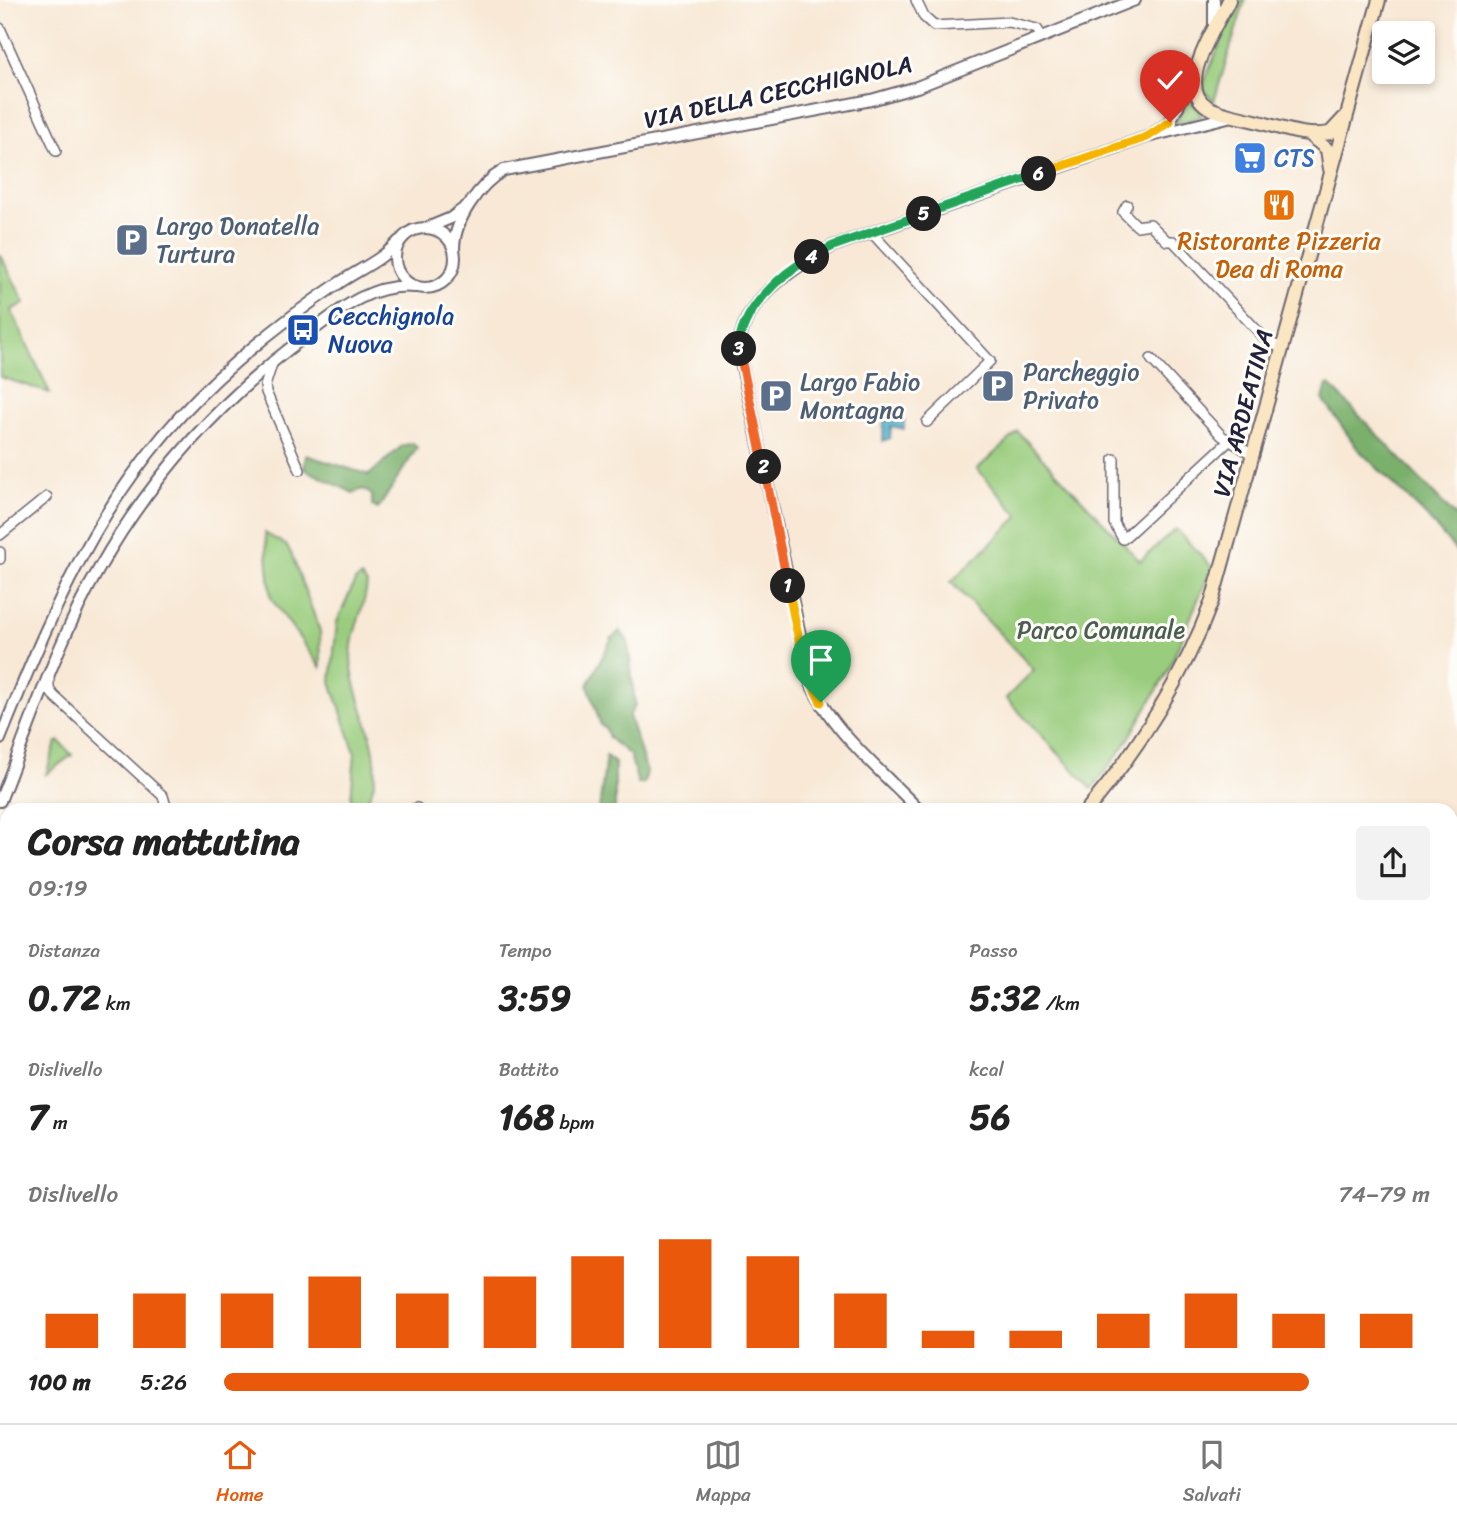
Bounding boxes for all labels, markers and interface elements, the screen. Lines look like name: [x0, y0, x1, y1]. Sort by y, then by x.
map controls: [1372, 21, 1435, 84]
button: layers: [1372, 21, 1435, 84]
street label: VIA DELLA CECCHIGNOLA: [640, 43, 916, 141]
pin: [1140, 50, 1200, 122]
icon: check: [1151, 61, 1189, 99]
place label: CTS: [1274, 137, 1315, 179]
supermarket icon: CTS: [1231, 139, 1269, 177]
pin: 6: [1021, 156, 1056, 192]
text: 6: [1033, 157, 1044, 190]
restaurant icon: Ristorante Pizzeria Dea di Roma: [1260, 186, 1298, 224]
pin: 5: [906, 196, 942, 232]
text: 5: [918, 197, 929, 230]
place label: Largo Donatella Turtura: [156, 205, 319, 275]
place label: Ristorante Pizzeria Dea di Roma: [1178, 220, 1381, 290]
parking icon: Largo Donatella Turtura: [113, 221, 151, 259]
pin: 4: [794, 240, 830, 274]
text: 4: [806, 240, 817, 273]
place label: Cecchignola Nuova: [328, 295, 454, 365]
bus stop icon: Cecchignola Nuova: [284, 311, 322, 349]
street label: VIA ARDEATINA: [1200, 324, 1286, 502]
pin: 3: [722, 332, 756, 366]
text: 3: [733, 332, 744, 365]
place label: Parcheggio Privato: [1023, 351, 1139, 421]
place label: Largo Fabio Montagna: [800, 361, 920, 431]
parking icon: Parcheggio Privato: [979, 367, 1017, 405]
parking icon: Largo Fabio Montagna: [757, 377, 795, 415]
pin: 2: [746, 449, 782, 484]
text: 2: [758, 450, 769, 483]
pin: 1: [770, 568, 806, 604]
text: 1: [783, 569, 792, 602]
park label: Parco Comunale: [1017, 609, 1186, 651]
pin: [791, 630, 851, 702]
icon: arrive: [802, 641, 840, 679]
text: Corsa mattutina: [28, 808, 300, 875]
button: share: [1356, 826, 1430, 900]
text: 09:19: [28, 868, 88, 909]
text: Distanza: [28, 934, 100, 967]
text: Tempo: [499, 934, 552, 967]
text: Passo: [969, 934, 1018, 967]
text: 0.72: [28, 967, 101, 1029]
text: 3:59: [499, 967, 571, 1029]
text: 5:32: [969, 967, 1041, 1029]
text: km: [101, 987, 131, 1020]
text: /km: [1041, 987, 1080, 1020]
text: Dislivello: [28, 1053, 102, 1086]
text: Battito: [499, 1053, 559, 1086]
text: kcal: [969, 1053, 1004, 1086]
text: 7: [28, 1086, 48, 1148]
text: 168: [499, 1086, 555, 1148]
text: 56: [969, 1086, 1011, 1148]
text: m: [48, 1106, 68, 1139]
text: bpm: [555, 1106, 595, 1139]
text: Dislivello: [28, 1174, 118, 1215]
text: 74–79 m: [1339, 1174, 1430, 1215]
text: 100 m: [28, 1362, 91, 1403]
text: 5:26: [140, 1362, 187, 1403]
tab: Home: [216, 1436, 264, 1511]
tab: Mappa: [696, 1436, 750, 1511]
tab: Salvati: [1183, 1436, 1241, 1511]

